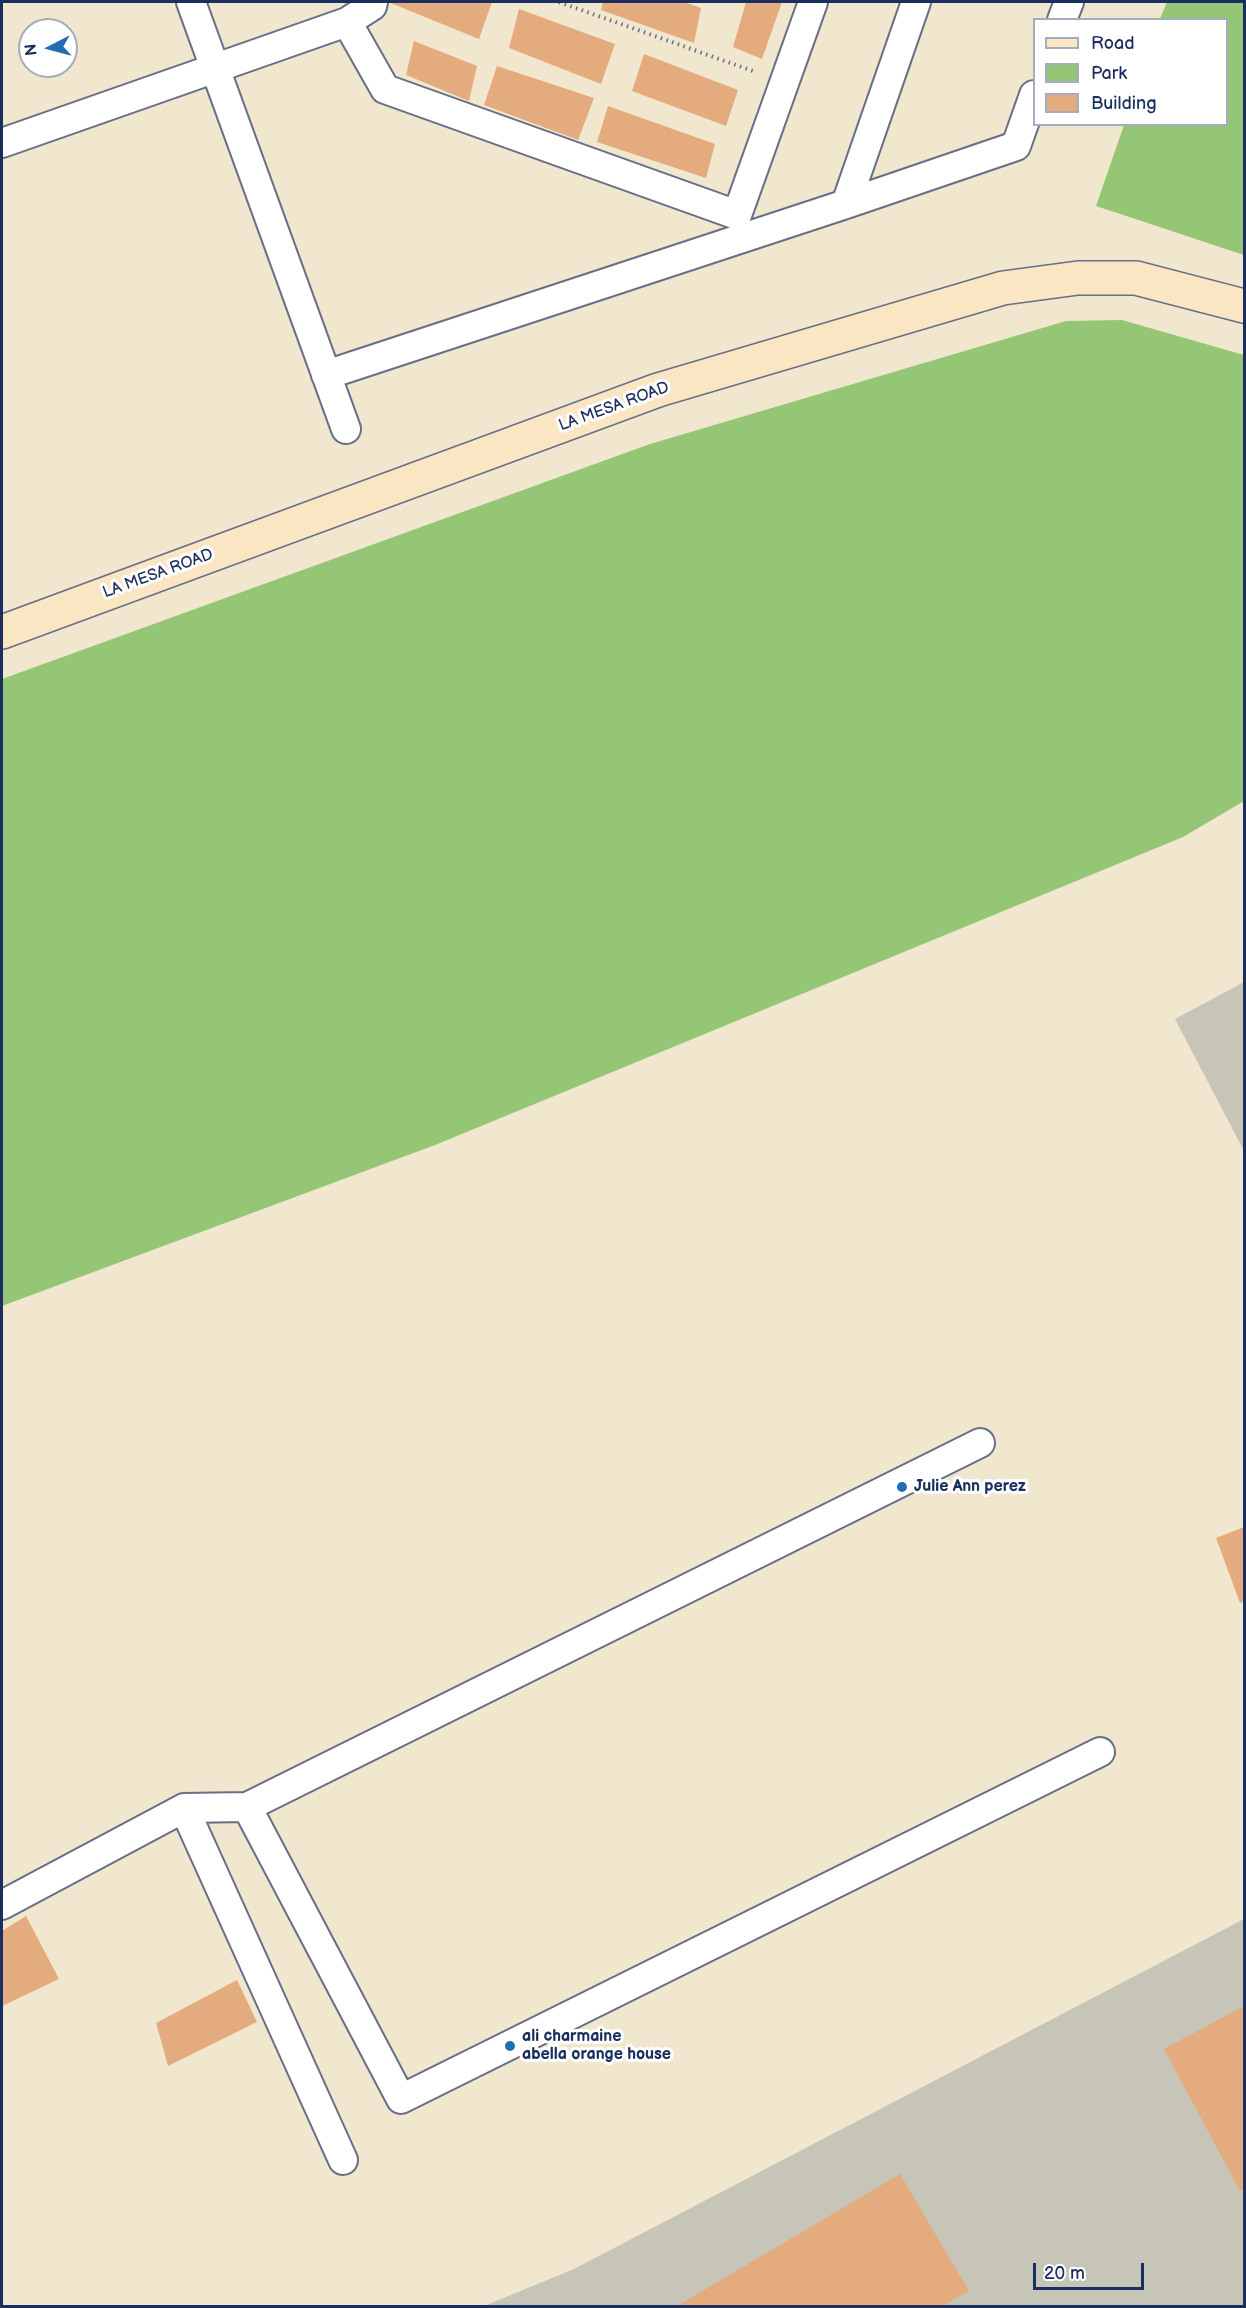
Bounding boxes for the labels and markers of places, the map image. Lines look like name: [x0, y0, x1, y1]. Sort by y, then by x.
place label: Julie Ann perez: [914, 1477, 1026, 1497]
marker: Julie Ann perez: [895, 1480, 909, 1494]
place label: ali charmaine abella orange house: [522, 2027, 671, 2065]
marker: ali charmaine abella orange house: [503, 2039, 517, 2053]

